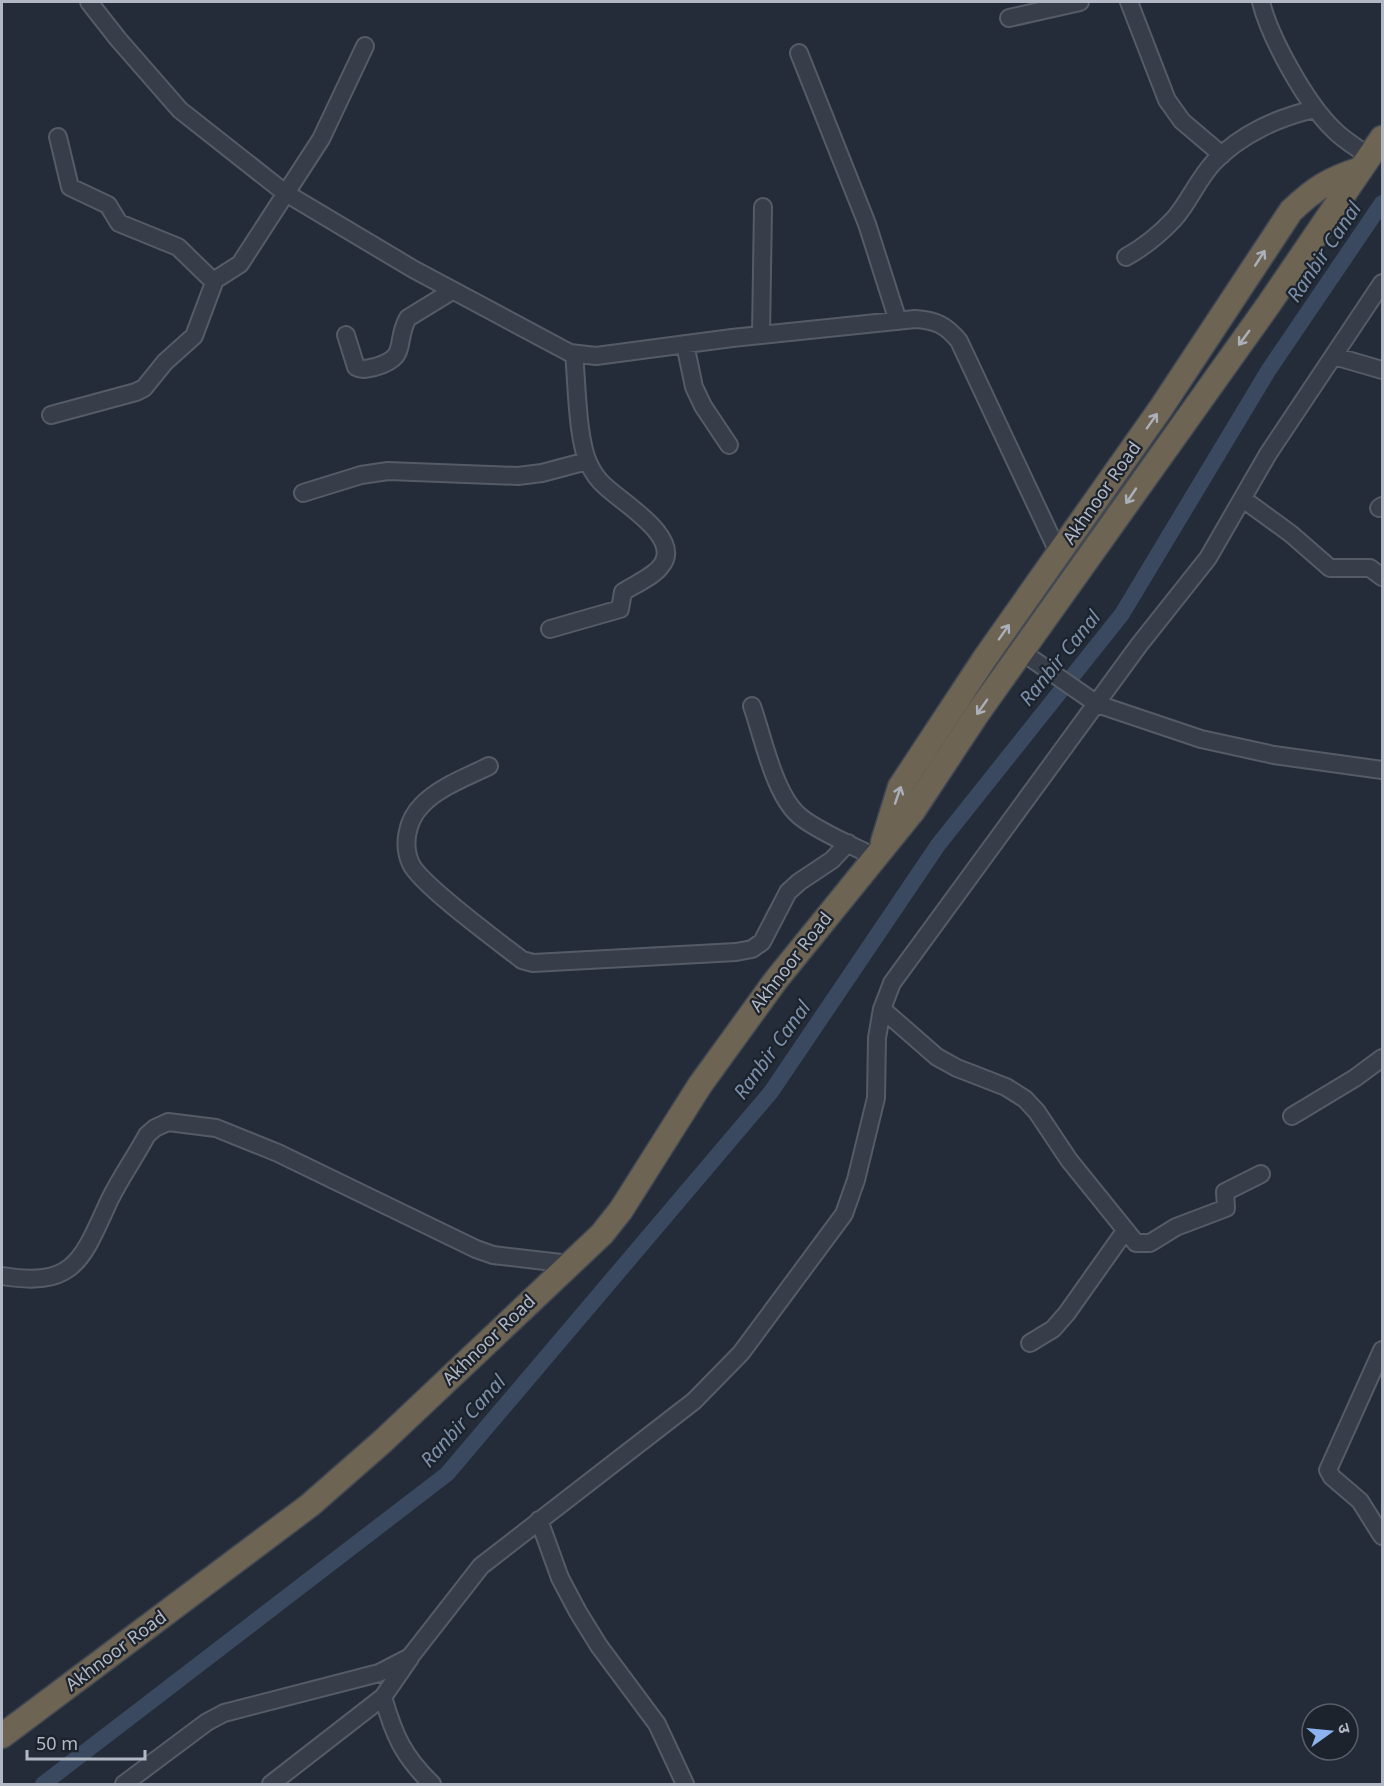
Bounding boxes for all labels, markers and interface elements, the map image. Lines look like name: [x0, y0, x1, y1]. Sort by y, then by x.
water label: Ranbir Canal: [1280, 196, 1368, 307]
one-way arrow: [1254, 250, 1266, 267]
one-way arrow: [1238, 329, 1250, 345]
one-way arrow: [1146, 413, 1158, 429]
street label: Akhnoor Road: [1057, 436, 1146, 549]
one-way arrow: [1124, 488, 1137, 505]
water label: Ranbir Canal: [1013, 604, 1107, 711]
one-way arrow: [998, 624, 1010, 640]
one-way arrow: [976, 699, 988, 715]
one-way arrow: [893, 786, 904, 805]
street label: Akhnoor Road: [744, 907, 837, 1016]
water label: Ranbir Canal: [727, 994, 817, 1104]
street label: Akhnoor Road: [437, 1289, 540, 1390]
water label: Ranbir Canal: [414, 1368, 512, 1473]
street label: Akhnoor Road: [60, 1604, 171, 1696]
north arrow: [1300, 1702, 1360, 1762]
text: उ: [1333, 1721, 1356, 1736]
scale bar: [27, 1723, 146, 1761]
text: 50 m: [36, 1731, 78, 1755]

